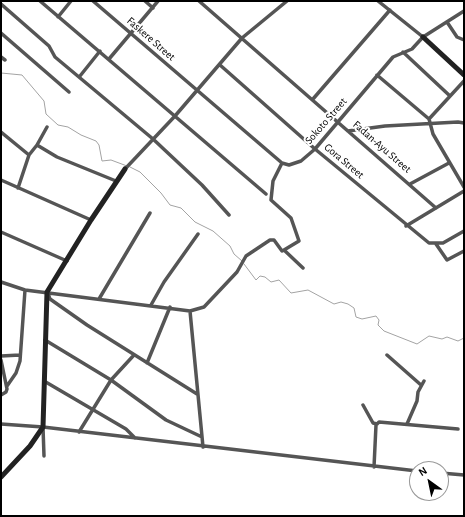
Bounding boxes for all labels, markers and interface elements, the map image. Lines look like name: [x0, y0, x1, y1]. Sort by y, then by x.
street label: Faskere Street: [124, 14, 178, 64]
street label: Sokoto Street: [302, 95, 350, 147]
street label: Fadan-Ayu Street: [350, 118, 414, 176]
street label: Gora Street: [321, 141, 367, 181]
north arrow: [409, 461, 449, 501]
text: N: [417, 465, 429, 478]

